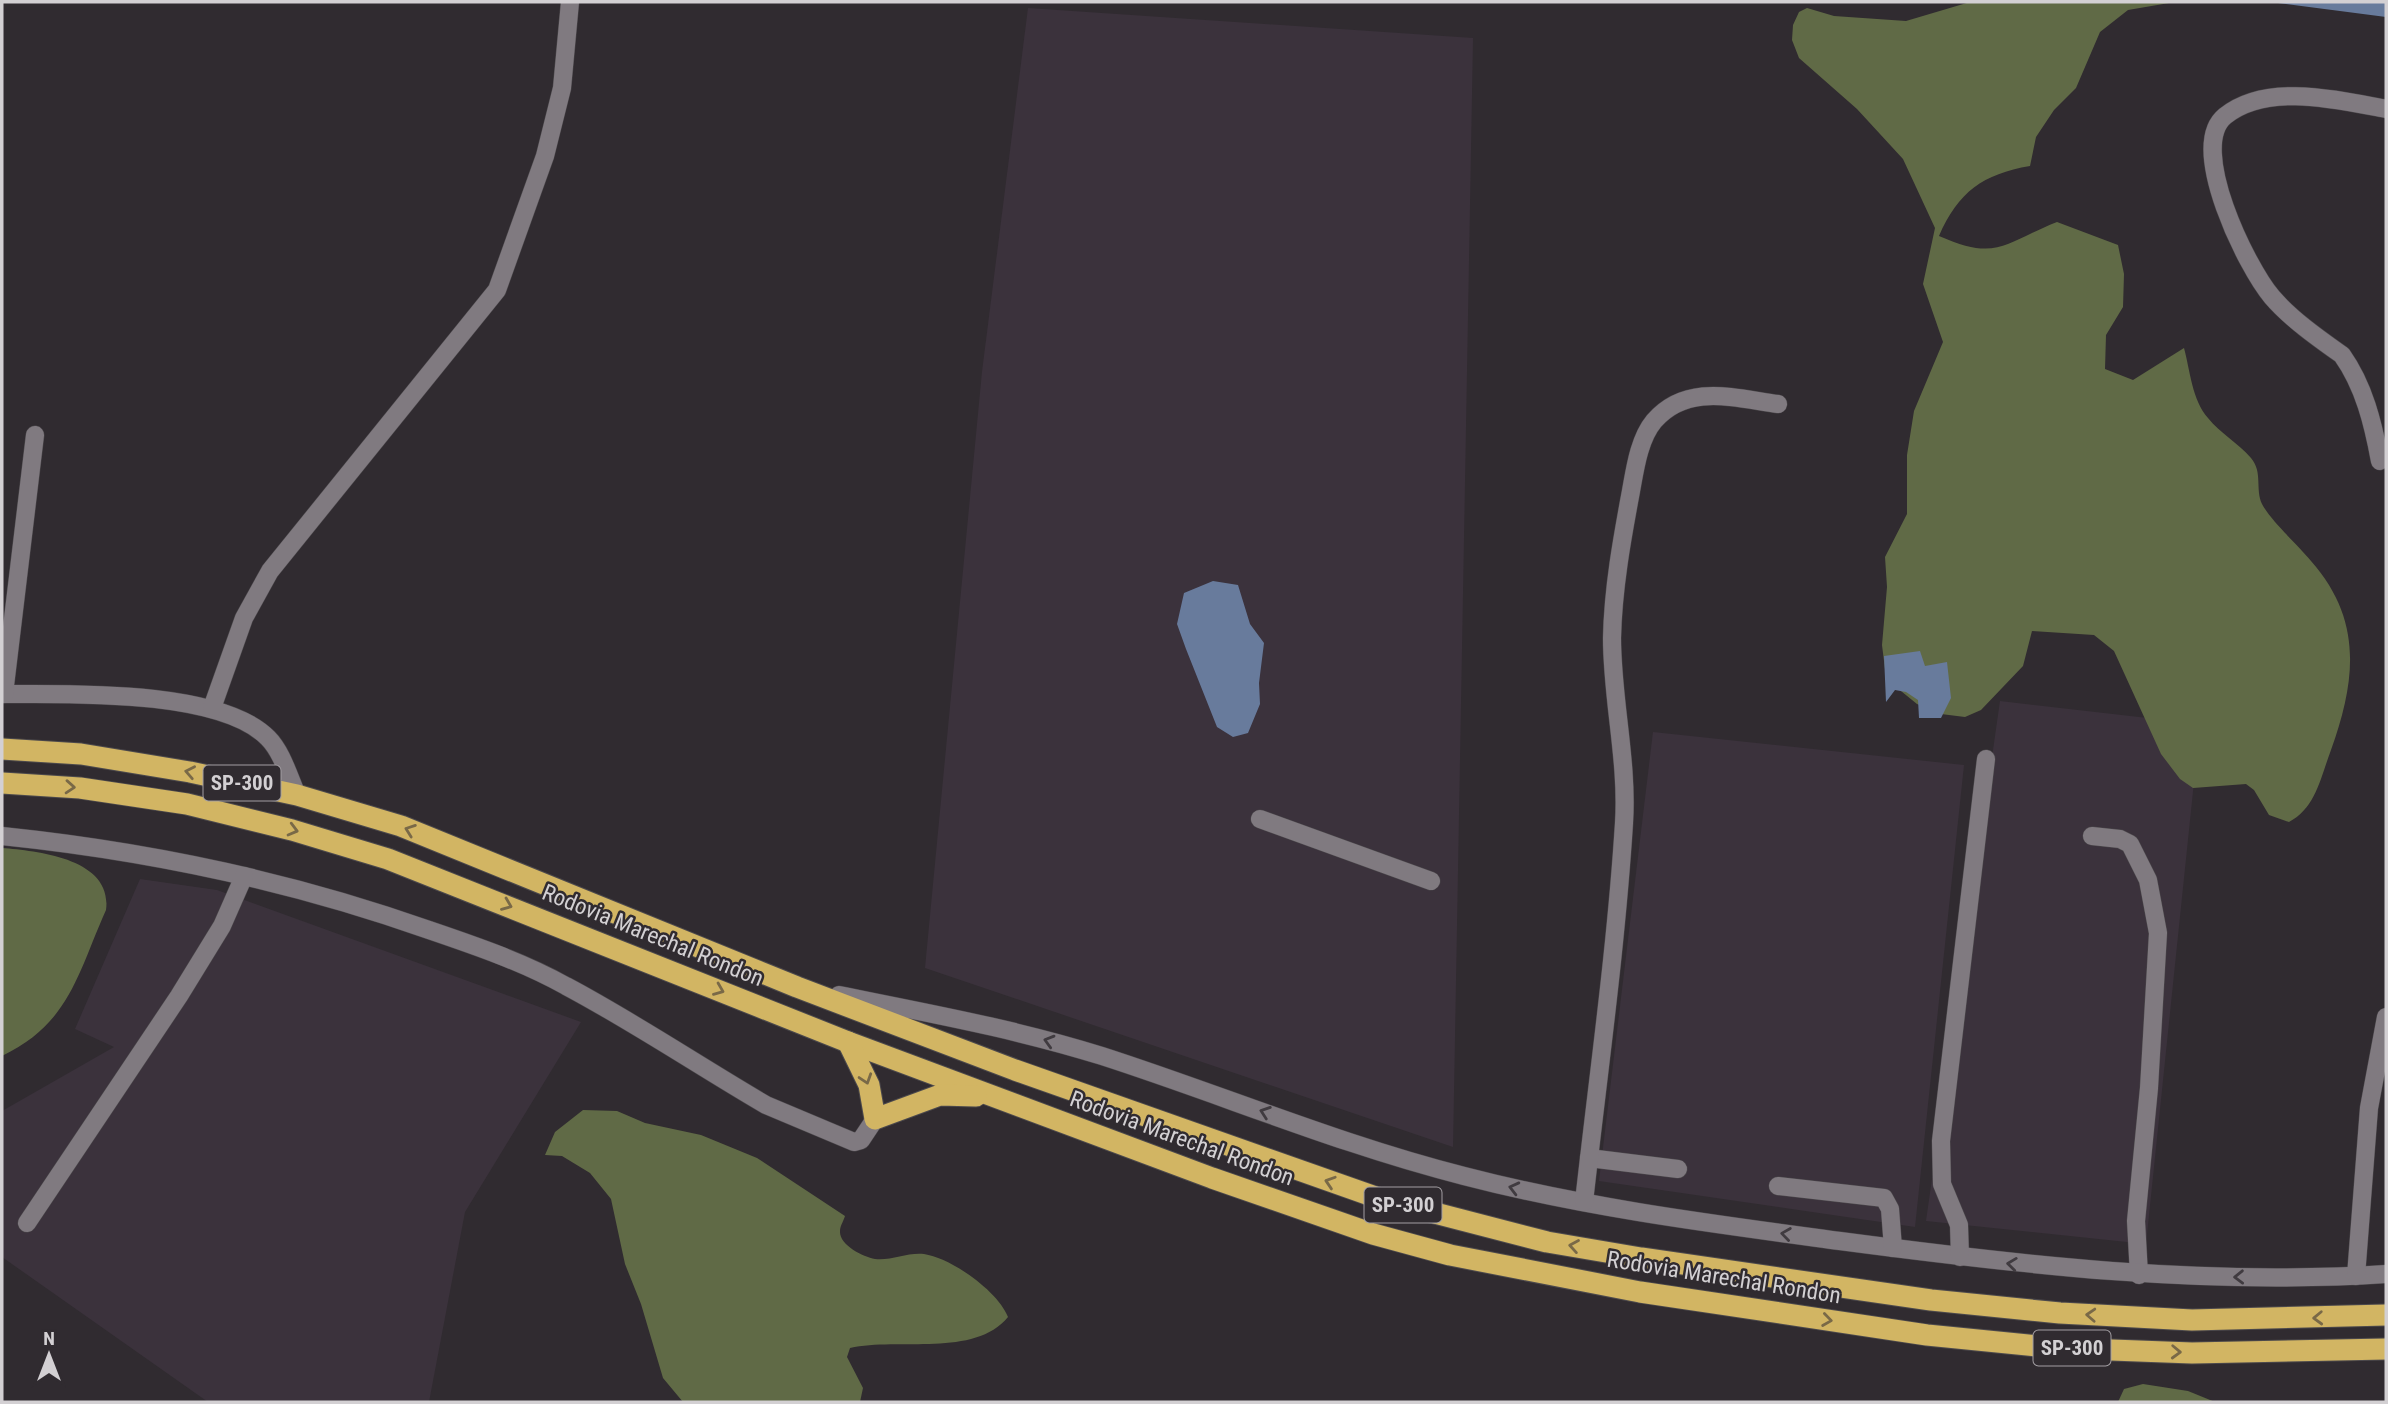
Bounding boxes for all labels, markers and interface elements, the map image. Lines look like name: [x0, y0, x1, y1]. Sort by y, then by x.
one-way arrow: [184, 765, 196, 780]
road number: SP-300: [204, 766, 280, 800]
one-way arrow: [65, 779, 76, 794]
one-way arrow: [287, 822, 299, 837]
one-way arrow: [404, 824, 416, 838]
street label: Rodovia Marechal Rondon: [538, 879, 767, 992]
one-way arrow: [501, 897, 513, 911]
one-way arrow: [712, 982, 724, 996]
one-way arrow: [1043, 1034, 1055, 1049]
one-way arrow: [858, 1072, 872, 1084]
street label: Rodovia Marechal Rondon: [1066, 1085, 1297, 1192]
one-way arrow: [1259, 1106, 1271, 1120]
one-way arrow: [1325, 1176, 1337, 1190]
one-way arrow: [1508, 1182, 1520, 1196]
road number: SP-300: [1364, 1188, 1442, 1222]
one-way arrow: [1781, 1227, 1792, 1242]
one-way arrow: [1568, 1240, 1580, 1255]
street label: Rodovia Marechal Rondon: [1605, 1246, 1843, 1309]
one-way arrow: [2006, 1257, 2017, 1272]
one-way arrow: [2233, 1269, 2244, 1285]
one-way arrow: [2085, 1307, 2096, 1322]
one-way arrow: [2312, 1310, 2323, 1325]
one-way arrow: [1821, 1312, 1833, 1327]
north arrow: [14, 1320, 84, 1390]
text: N: [43, 1327, 55, 1350]
road number: SP-300: [2034, 1330, 2110, 1366]
one-way arrow: [2170, 1345, 2181, 1360]

